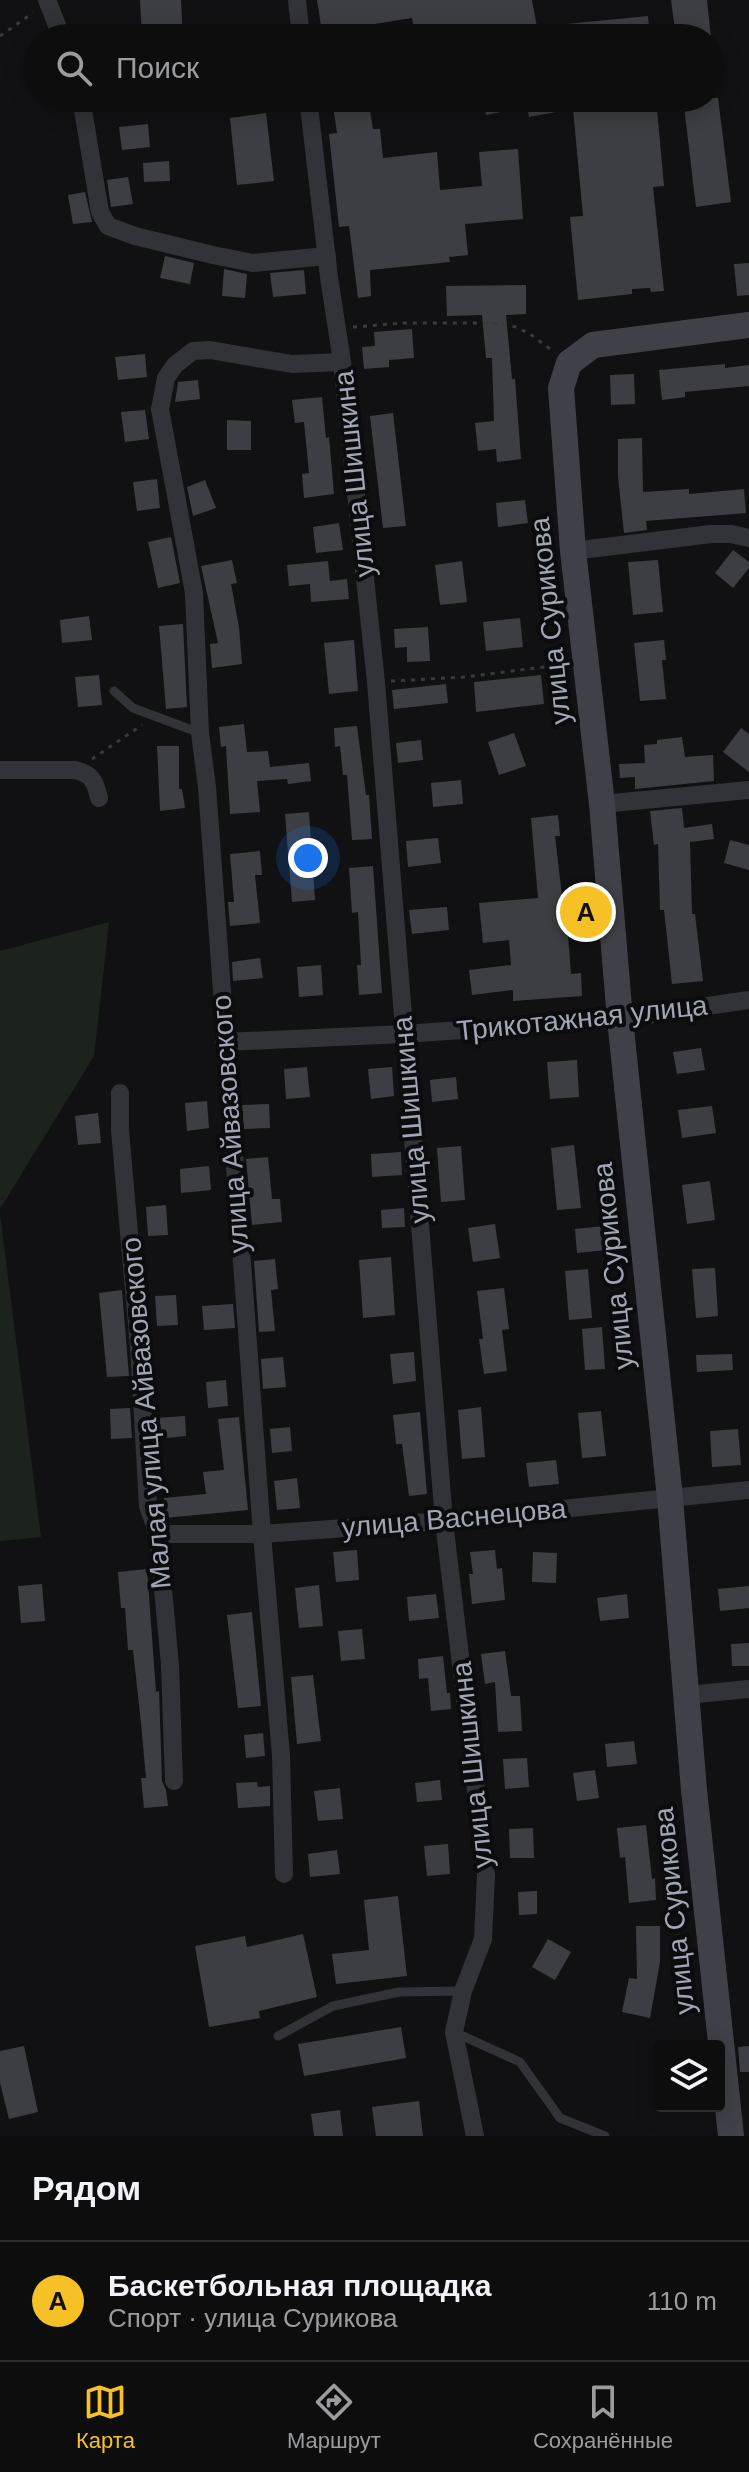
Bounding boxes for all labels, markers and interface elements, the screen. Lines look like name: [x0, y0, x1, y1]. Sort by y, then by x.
search box: [24, 24, 725, 112]
icon: search: [52, 46, 96, 90]
text: Поиск: [116, 51, 199, 84]
street label: улица Шишкина: [328, 369, 380, 579]
street label: улица Сурикова: [524, 515, 576, 726]
your location: [288, 838, 328, 878]
pin: A: [560, 882, 612, 942]
street label: Трикотажная улица: [455, 989, 709, 1047]
street label: улица Айвазовского: [206, 994, 254, 1254]
street label: улица Шишкина: [386, 1015, 435, 1225]
street label: улица Сурикова: [587, 1160, 639, 1371]
street label: Малая улица Айвазовского: [115, 1236, 177, 1590]
street label: улица Васнецова: [340, 1493, 568, 1543]
street label: улица Шишкина: [446, 1660, 498, 1870]
street label: улица Сурикова: [648, 1805, 700, 2016]
map controls: [653, 2040, 725, 2112]
button: layers: [653, 2040, 725, 2112]
text: Рядом: [32, 2169, 141, 2207]
text: Баскетбольная площадка: [108, 2269, 491, 2302]
text: A: [49, 2286, 67, 2316]
text: 110 m: [647, 2286, 717, 2316]
text: Спорт · улица Сурикова: [108, 2303, 398, 2333]
tab: Карта: [76, 2380, 135, 2454]
tab: Маршрут: [287, 2380, 381, 2454]
tab: Сохранённые: [533, 2380, 673, 2454]

